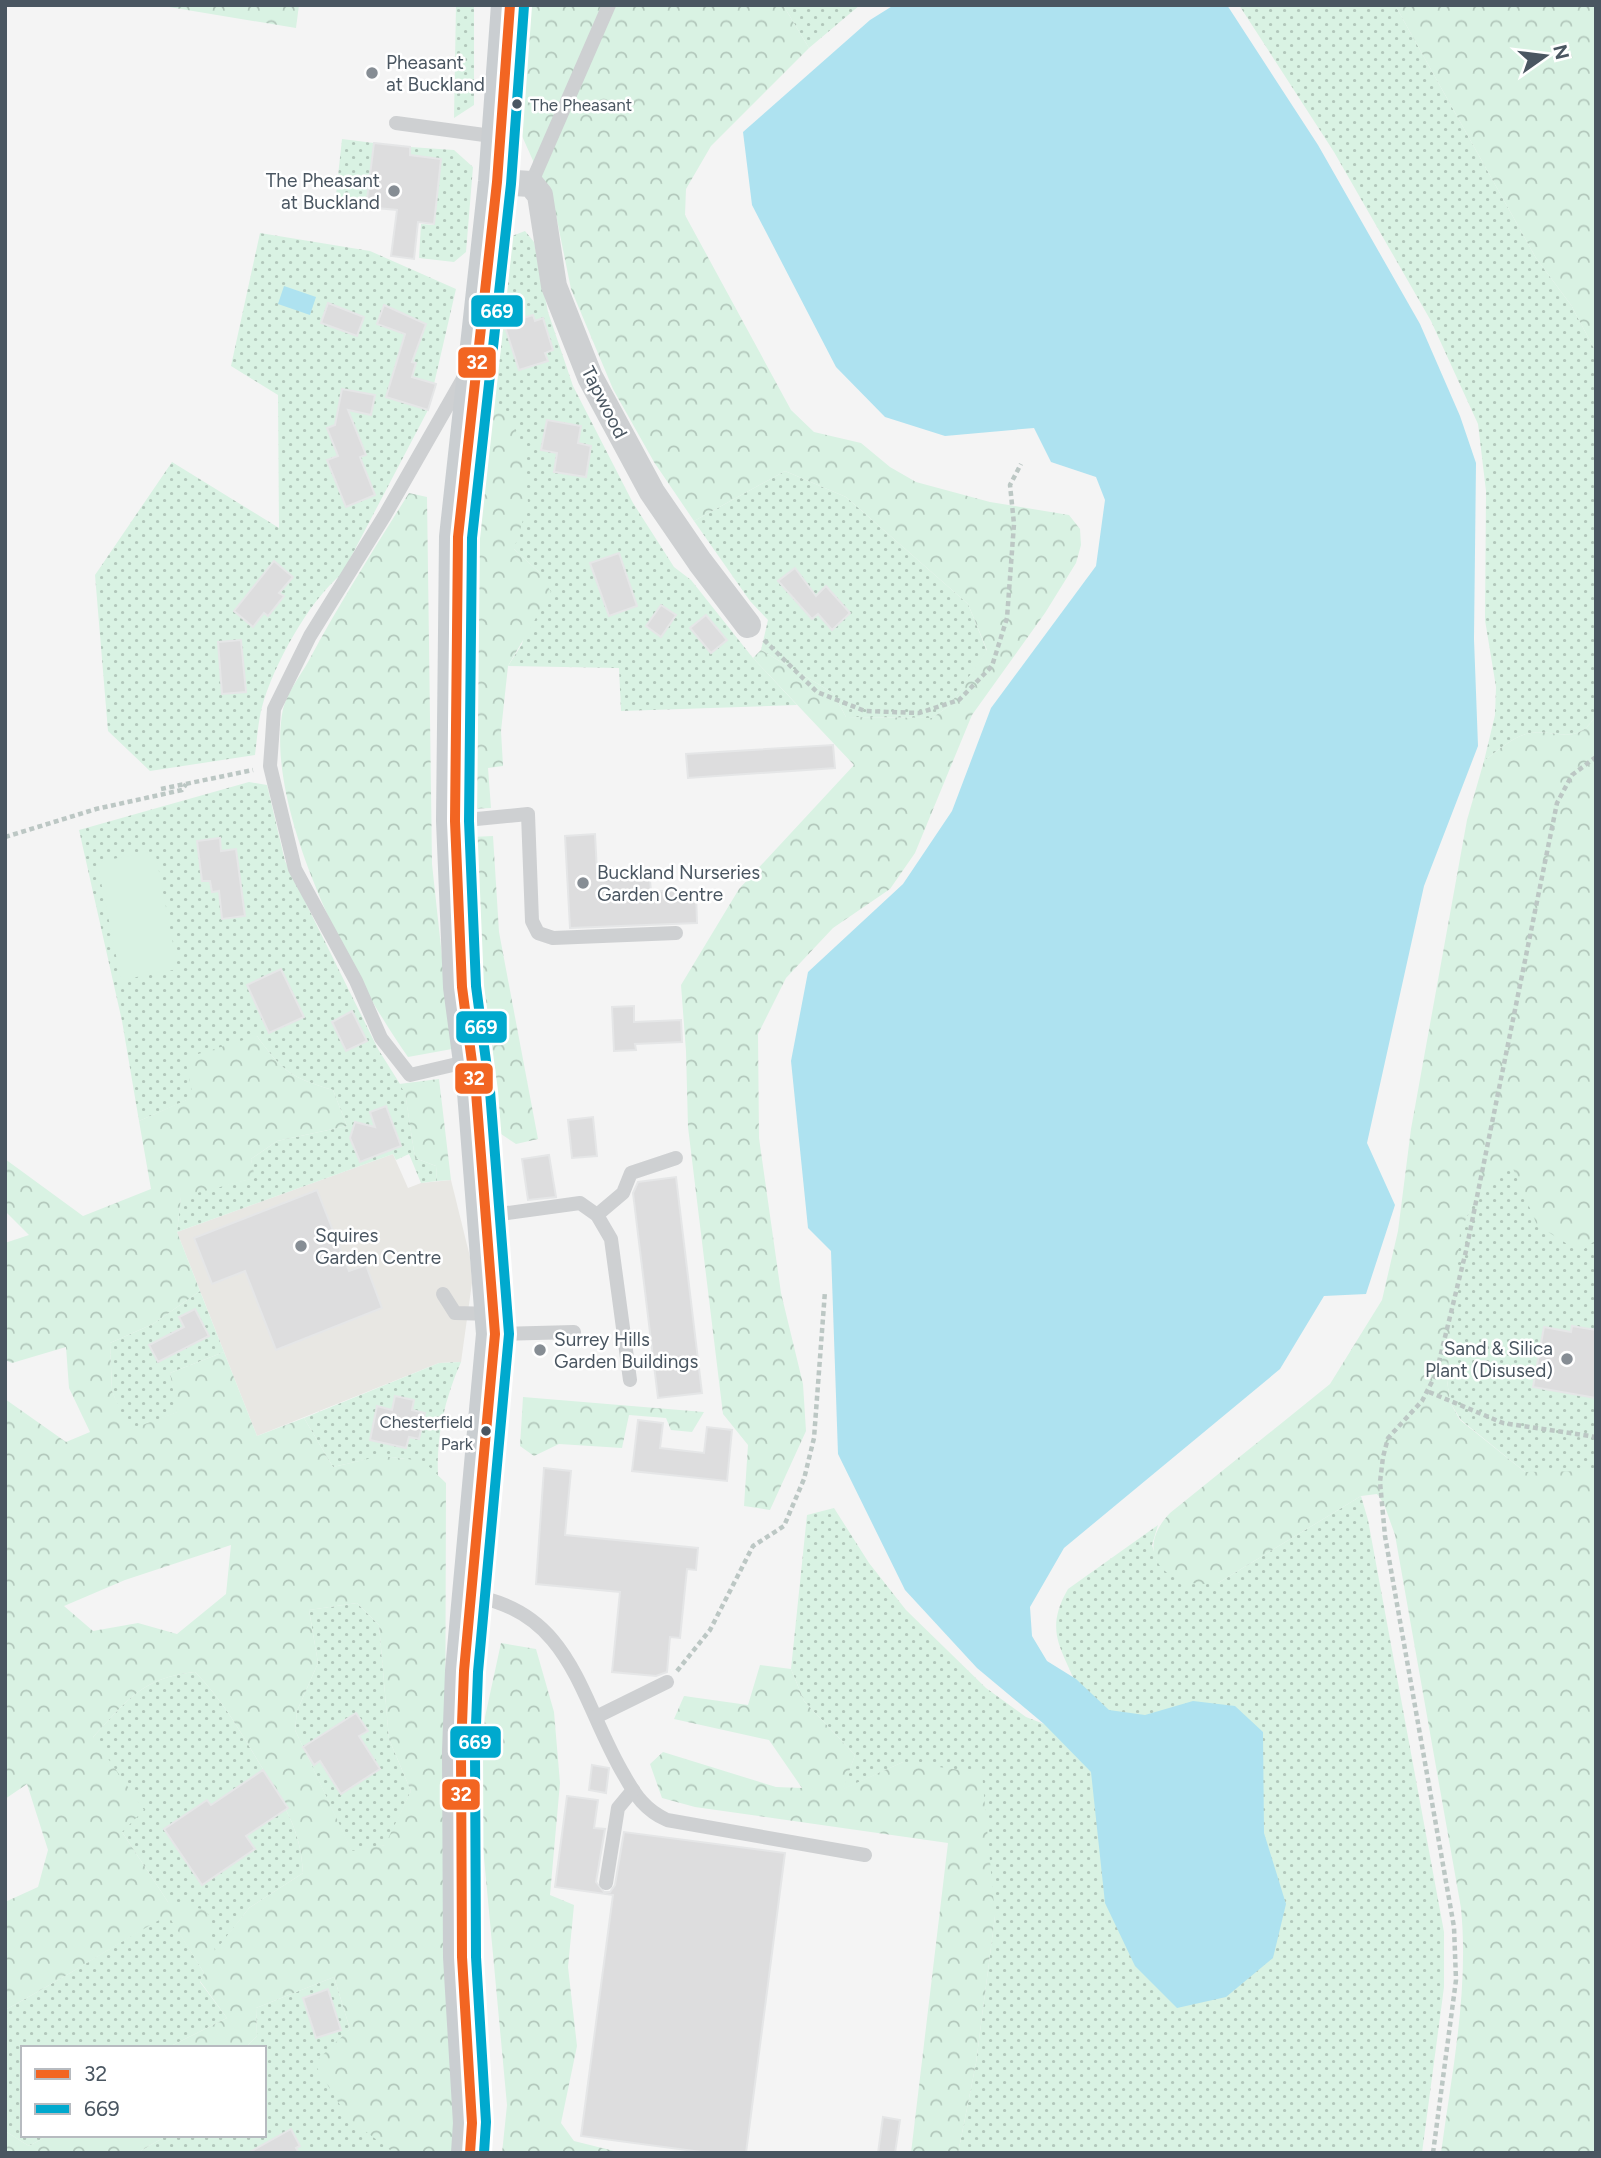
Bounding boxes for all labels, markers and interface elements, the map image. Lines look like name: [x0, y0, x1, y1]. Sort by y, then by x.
north arrow: [1510, 21, 1580, 91]
text: N: [1548, 42, 1574, 62]
place label: Pheasant at Buckland: [386, 51, 485, 96]
marker: Pheasant at Buckland: [364, 65, 380, 81]
place label: The Pheasant: [530, 95, 632, 115]
marker: The Pheasant: [510, 97, 524, 111]
place label: The Pheasant at Buckland: [266, 169, 380, 214]
marker: The Pheasant at Buckland: [386, 183, 402, 199]
line badge: 669: [470, 294, 524, 328]
text: 669: [480, 300, 514, 323]
line badge: 32: [457, 346, 497, 379]
text: 32: [466, 351, 488, 374]
street label: Tapwood: [577, 362, 632, 442]
place label: Buckland Nurseries Garden Centre: [597, 861, 760, 906]
marker: Buckland Nurseries Garden Centre: [575, 875, 591, 891]
line badge: 669: [455, 1010, 508, 1044]
text: 669: [464, 1016, 498, 1039]
line badge: 32: [454, 1062, 494, 1095]
text: 32: [463, 1067, 485, 1090]
place label: Squires Garden Centre: [315, 1224, 441, 1269]
marker: Squires Garden Centre: [293, 1238, 309, 1254]
place label: Surrey Hills Garden Buildings: [554, 1328, 698, 1373]
place label: Sand & Silica Plant (Disused): [1425, 1337, 1553, 1382]
marker: Surrey Hills Garden Buildings: [532, 1342, 548, 1358]
marker: Sand & Silica Plant (Disused): [1559, 1351, 1575, 1367]
place label: Chesterfield Park: [379, 1412, 474, 1454]
marker: Chesterfield Park: [479, 1424, 493, 1438]
line badge: 669: [449, 1725, 502, 1759]
text: 669: [458, 1731, 492, 1754]
line badge: 32: [441, 1778, 481, 1811]
text: 32: [450, 1783, 472, 1806]
legend: [21, 2046, 266, 2137]
text: 32: [84, 2061, 107, 2086]
text: 669: [84, 2096, 120, 2121]

